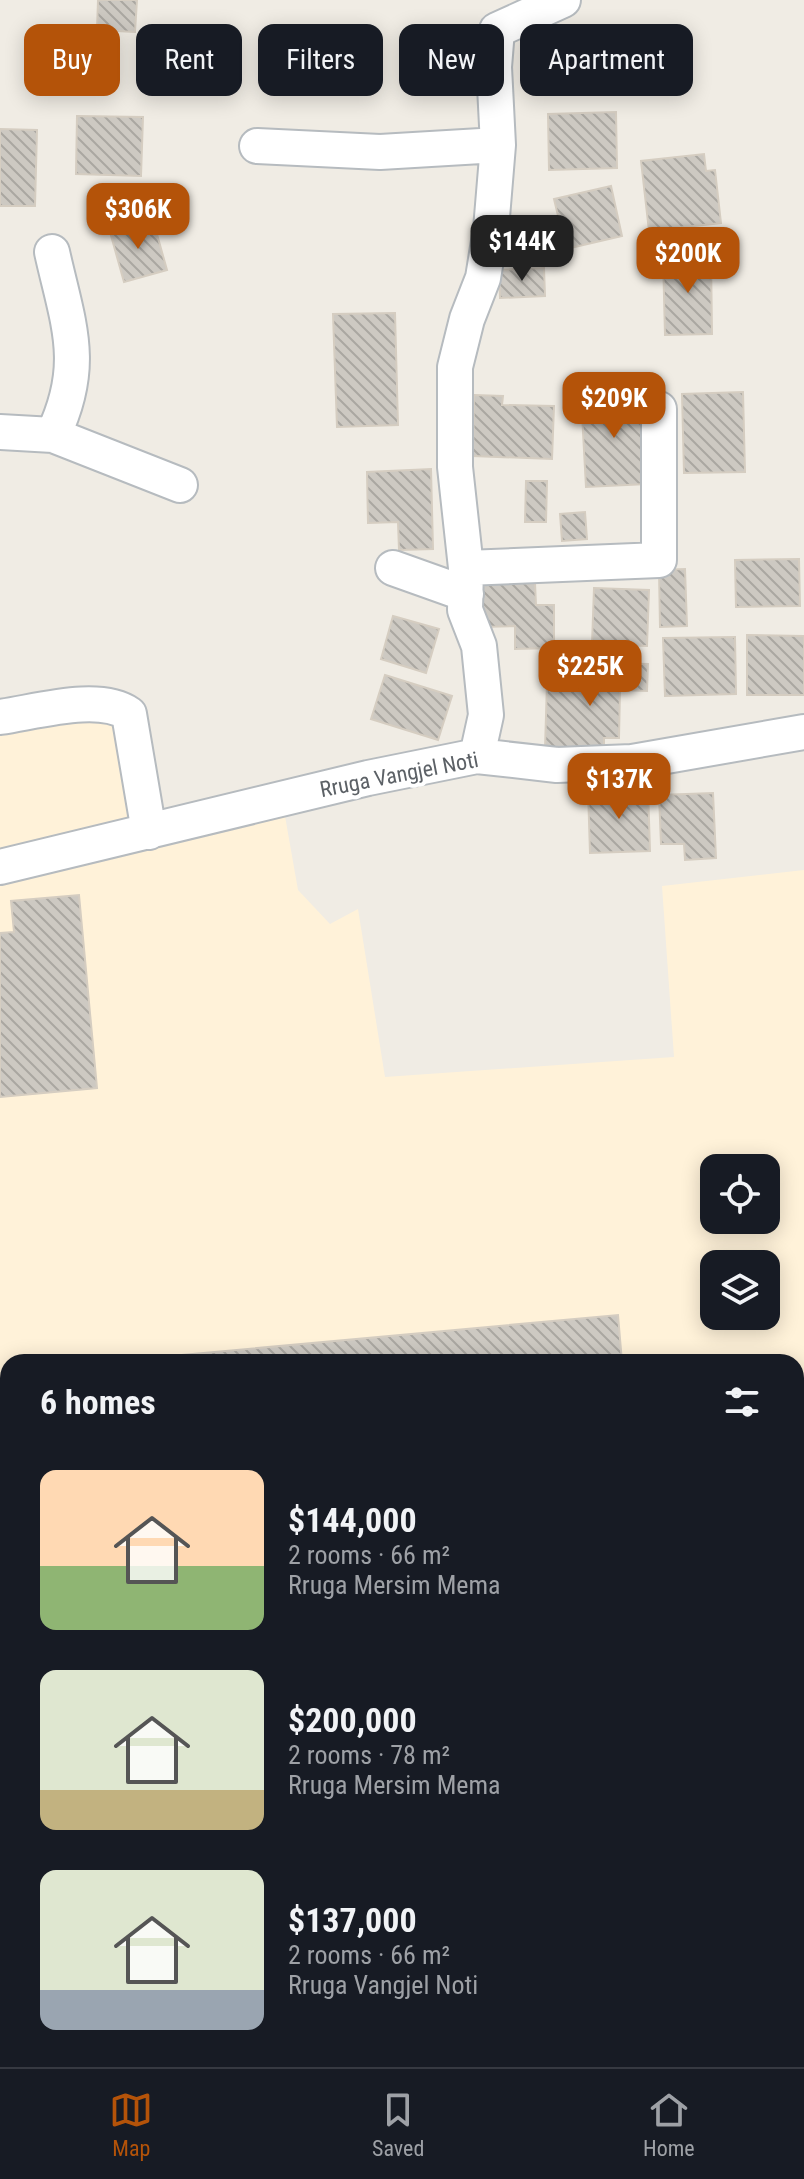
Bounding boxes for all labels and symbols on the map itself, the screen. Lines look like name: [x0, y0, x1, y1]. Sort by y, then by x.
pin: $306K: [82, 183, 194, 251]
pin: $144K: [466, 215, 578, 283]
pin: $200K: [632, 227, 744, 295]
pin: $209K: [558, 372, 670, 440]
pin: $225K: [534, 640, 646, 708]
street label: Rruga Vangjel Noti: [318, 747, 480, 802]
pin: $137K: [563, 753, 675, 821]

